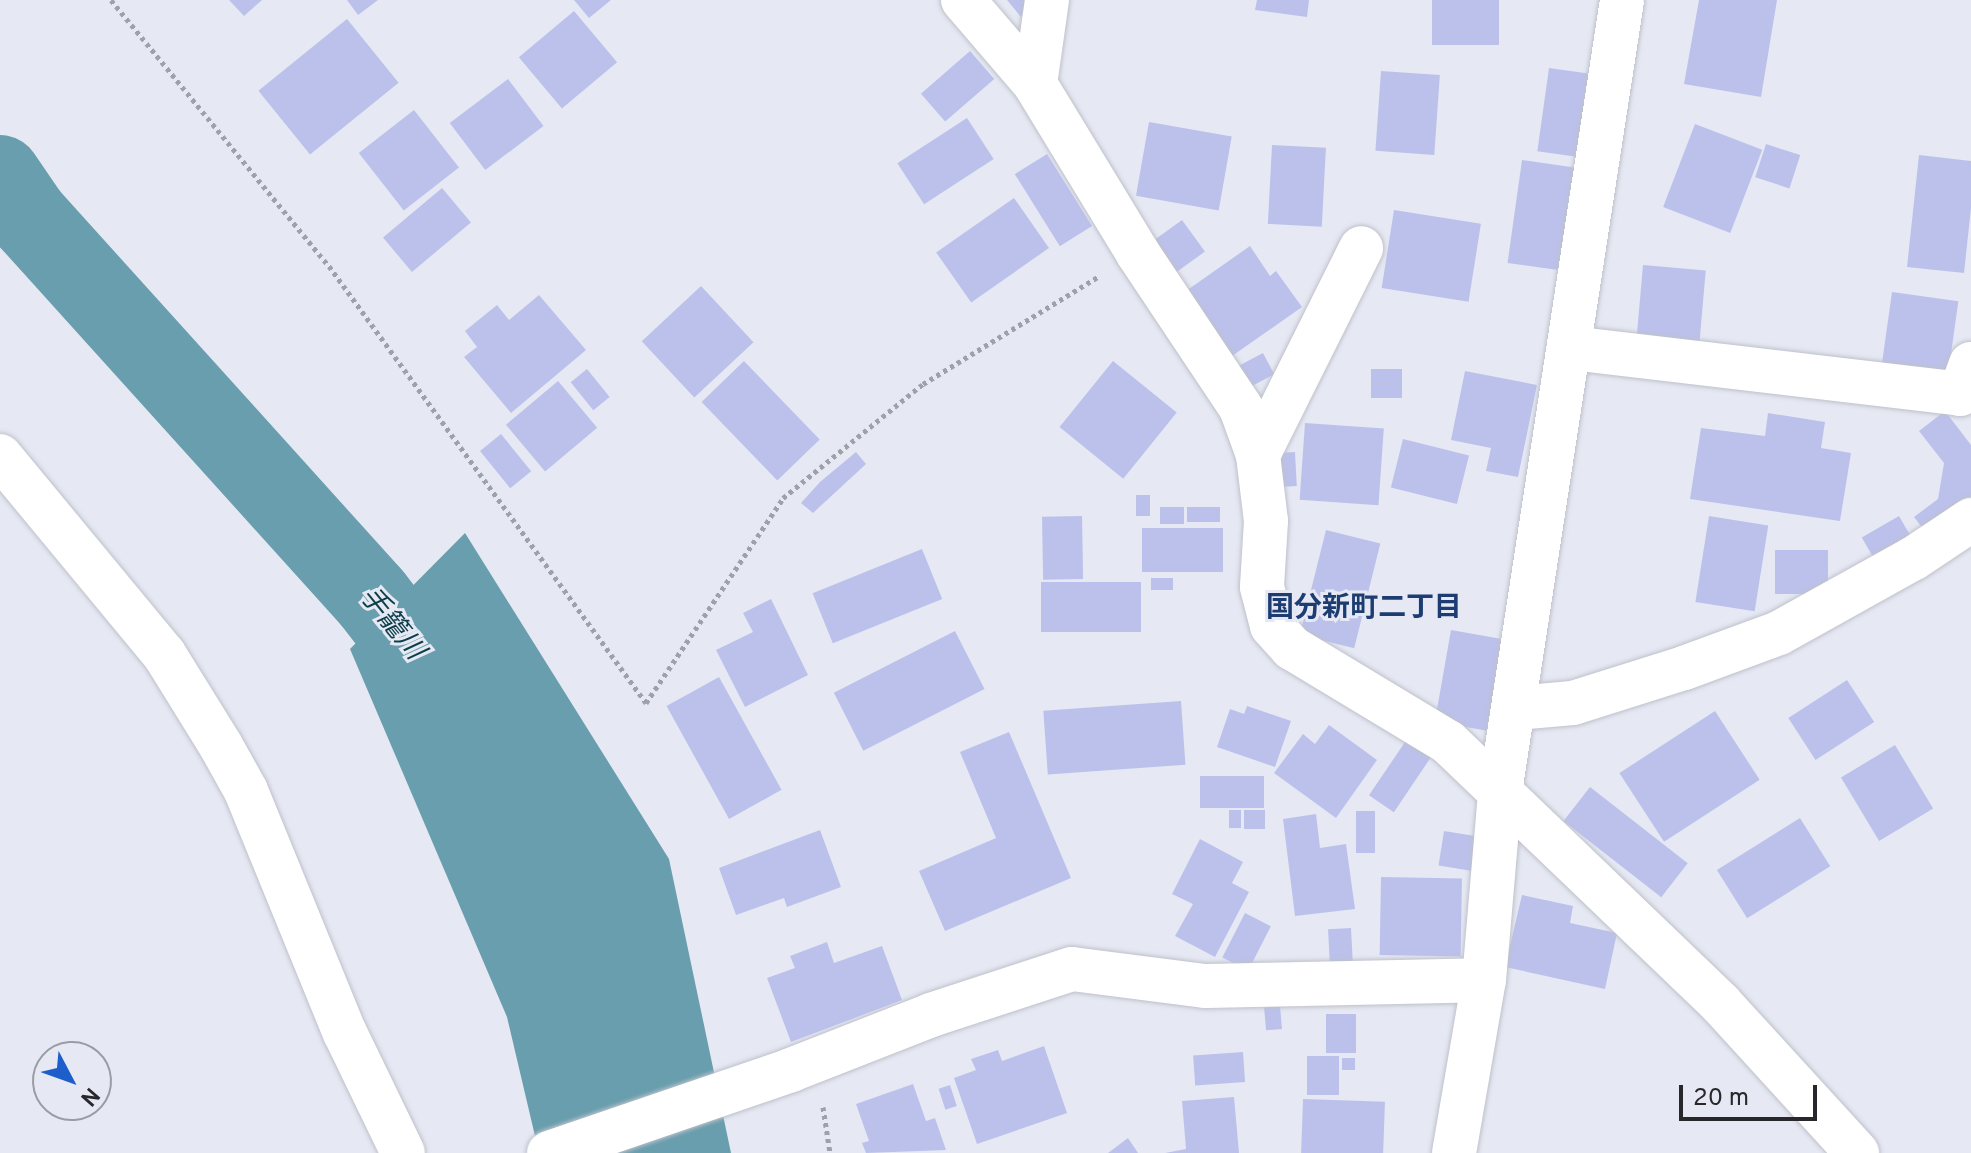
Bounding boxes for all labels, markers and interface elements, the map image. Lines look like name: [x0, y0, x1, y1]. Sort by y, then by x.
water label: 手籠川: [352, 581, 430, 667]
district label: 国分新町二丁目: [1266, 592, 1462, 626]
north arrow: [32, 1041, 112, 1121]
scale bar: [1683, 1069, 1821, 1119]
text: N: [74, 1081, 104, 1111]
text: 20 m: [1693, 1084, 1749, 1114]

